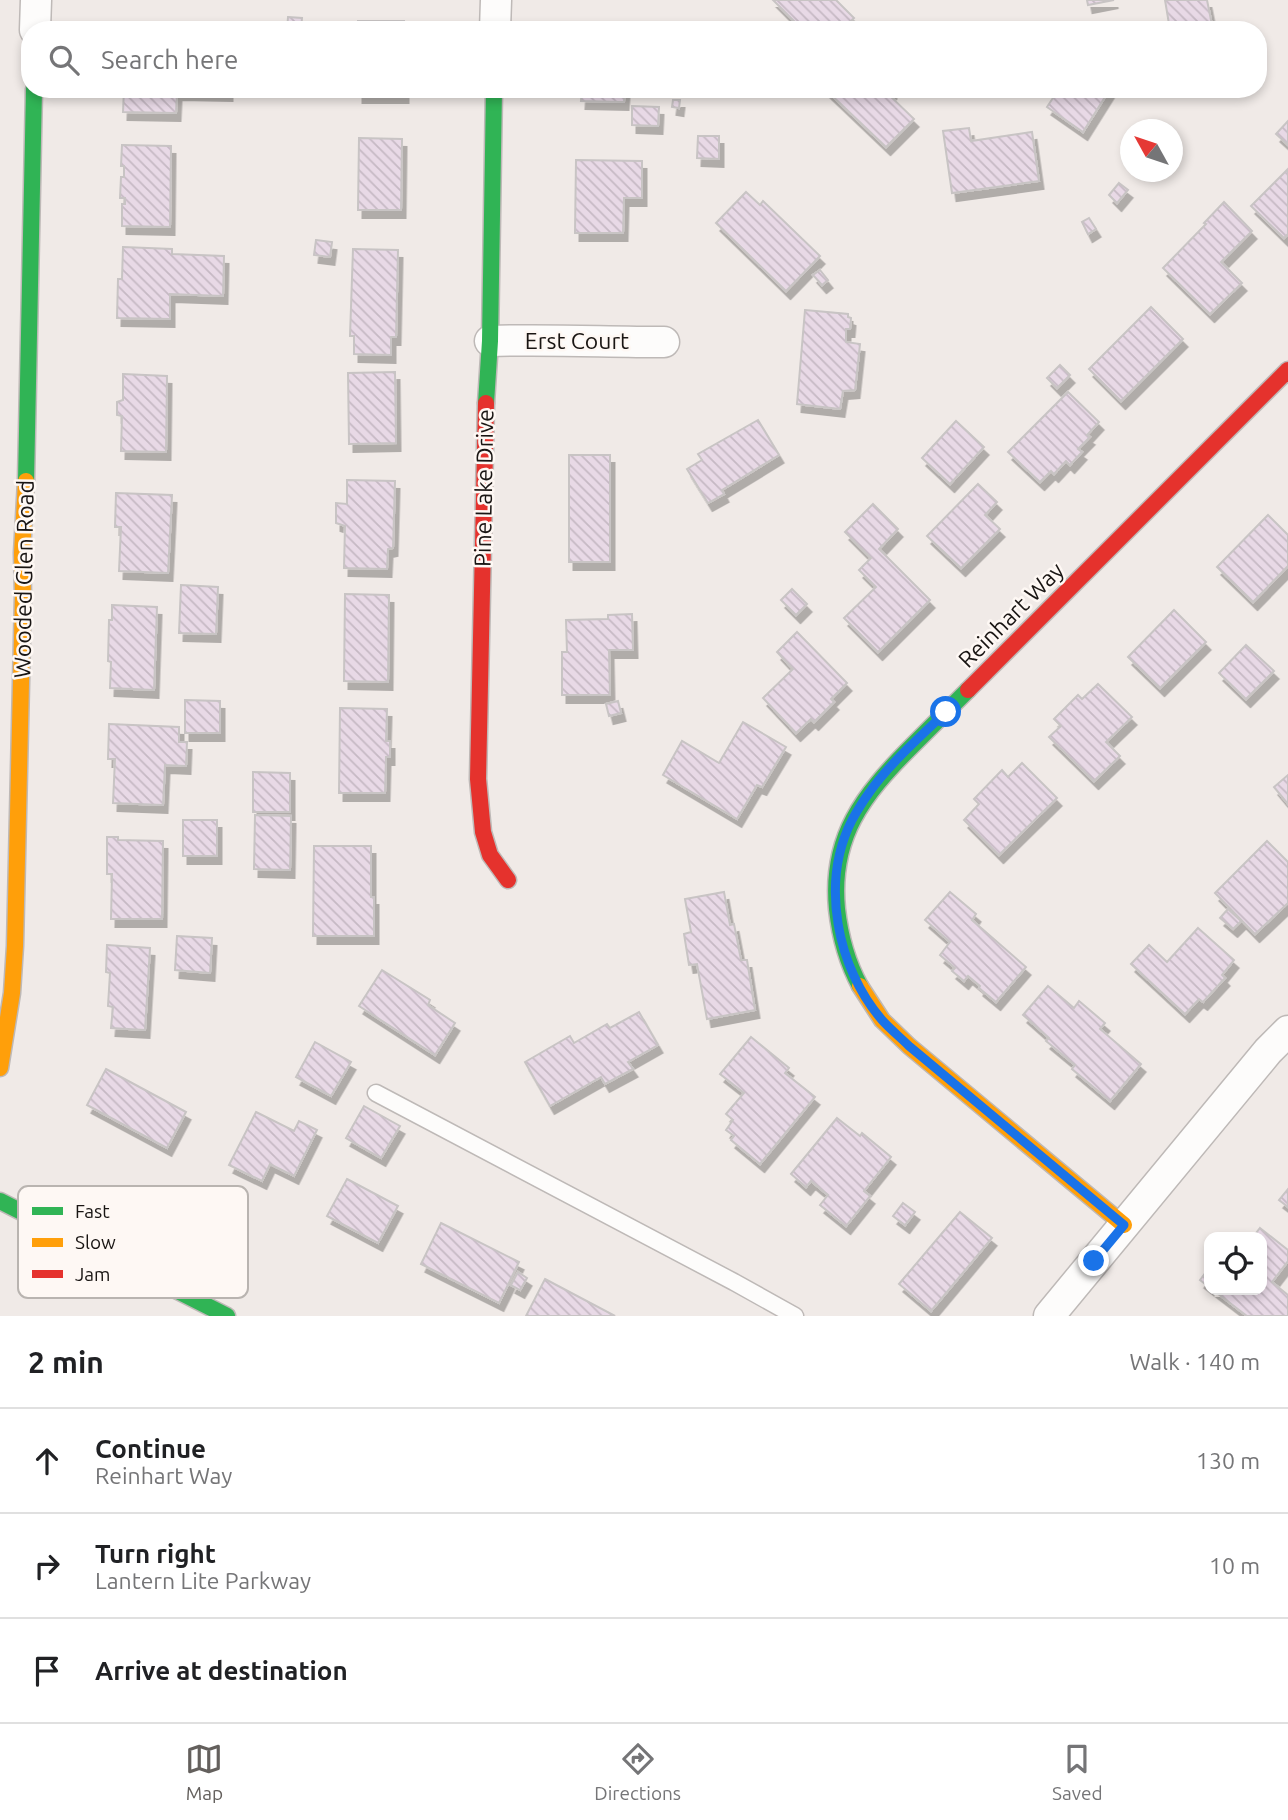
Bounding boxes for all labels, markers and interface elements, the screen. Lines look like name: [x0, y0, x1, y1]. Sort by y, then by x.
search box: [21, 21, 1267, 98]
icon: search: [45, 41, 83, 79]
text: Search here: [101, 45, 238, 74]
north arrow: [1120, 119, 1183, 182]
street label: Erst Court: [525, 328, 629, 353]
street label: Pine Lake Drive: [470, 409, 497, 567]
street label: Wooded Glen Road: [9, 480, 38, 678]
street label: Reinhart Way: [953, 557, 1068, 672]
route start: [930, 696, 961, 727]
legend: [18, 1186, 248, 1298]
text: Fast: [75, 1200, 110, 1222]
text: Slow: [75, 1231, 116, 1253]
map controls: [1204, 1232, 1267, 1295]
button: locate: [1204, 1232, 1267, 1295]
route end: [1078, 1245, 1109, 1276]
text: Jam: [75, 1263, 111, 1285]
text: 2 min: [28, 1345, 104, 1379]
text: Walk · 140 m: [1129, 1349, 1260, 1374]
text: Continue: [95, 1434, 206, 1463]
icon: ahead: [28, 1442, 66, 1480]
text: 130 m: [1196, 1448, 1260, 1473]
text: Reinhart Way: [95, 1463, 232, 1488]
text: Turn right: [95, 1539, 216, 1568]
icon: right: [28, 1547, 66, 1585]
text: 10 m: [1209, 1553, 1260, 1578]
text: Lantern Lite Parkway: [95, 1568, 311, 1593]
icon: arrive: [28, 1652, 66, 1690]
text: Arrive at destination: [95, 1656, 348, 1685]
tab: Map: [185, 1740, 223, 1804]
tab: Directions: [594, 1740, 681, 1804]
tab: Saved: [1052, 1740, 1103, 1804]

